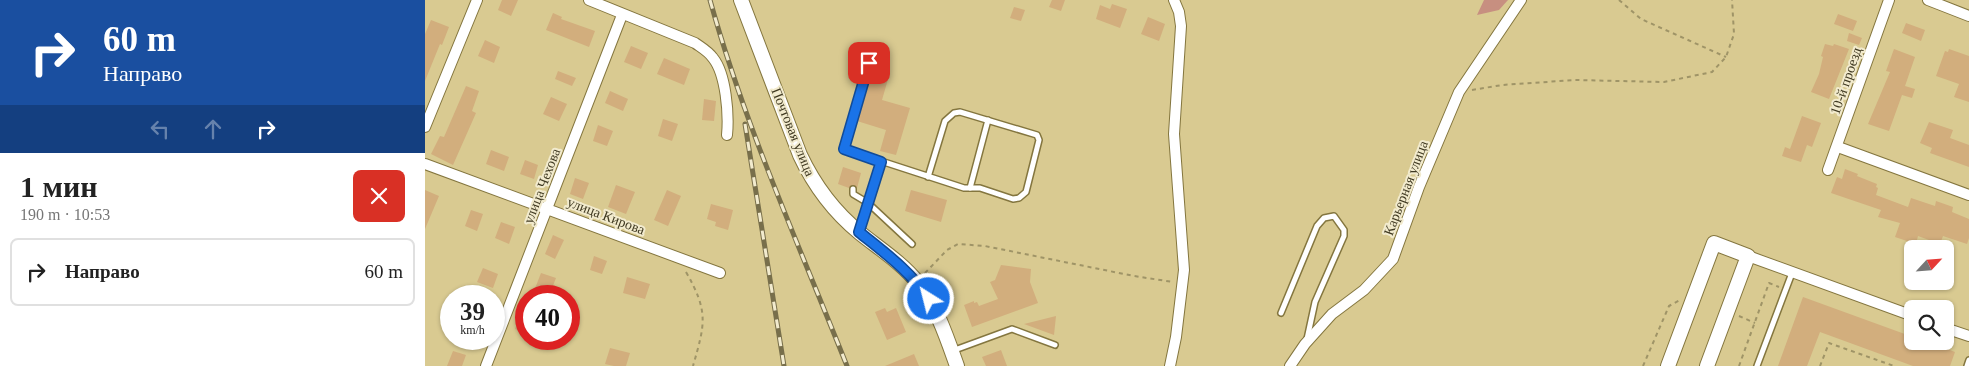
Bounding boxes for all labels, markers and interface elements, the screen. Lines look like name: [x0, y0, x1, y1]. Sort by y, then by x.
icon: right: [20, 20, 85, 85]
text: 60 m: [103, 20, 176, 59]
pin: [848, 42, 890, 84]
street label: 10-й проезд: [1827, 45, 1865, 117]
icon: arrive: [855, 49, 883, 77]
text: Направо: [103, 61, 182, 86]
street label: Почтовая улица: [768, 86, 818, 179]
icon: left: [146, 115, 174, 143]
icon: ahead: [199, 115, 227, 143]
icon: right: [252, 115, 280, 143]
street label: Карьерная улица: [1381, 138, 1431, 237]
street label: улица Чехова: [521, 146, 563, 226]
text: 1 мин: [20, 170, 98, 203]
button: close: [353, 170, 405, 222]
street label: улица Кирова: [565, 194, 647, 238]
text: 190 m · 10:53: [20, 206, 110, 223]
north arrow: [1904, 240, 1954, 290]
map controls: [1904, 240, 1954, 350]
icon: right: [22, 258, 50, 286]
text: Направо: [65, 261, 140, 282]
text: 60 m: [364, 261, 403, 282]
position arrow: [902, 272, 954, 324]
speed limit sign: 40: [515, 285, 580, 350]
text: 39: [460, 298, 485, 325]
button: search: [1904, 300, 1954, 350]
text: km/h: [460, 323, 485, 337]

